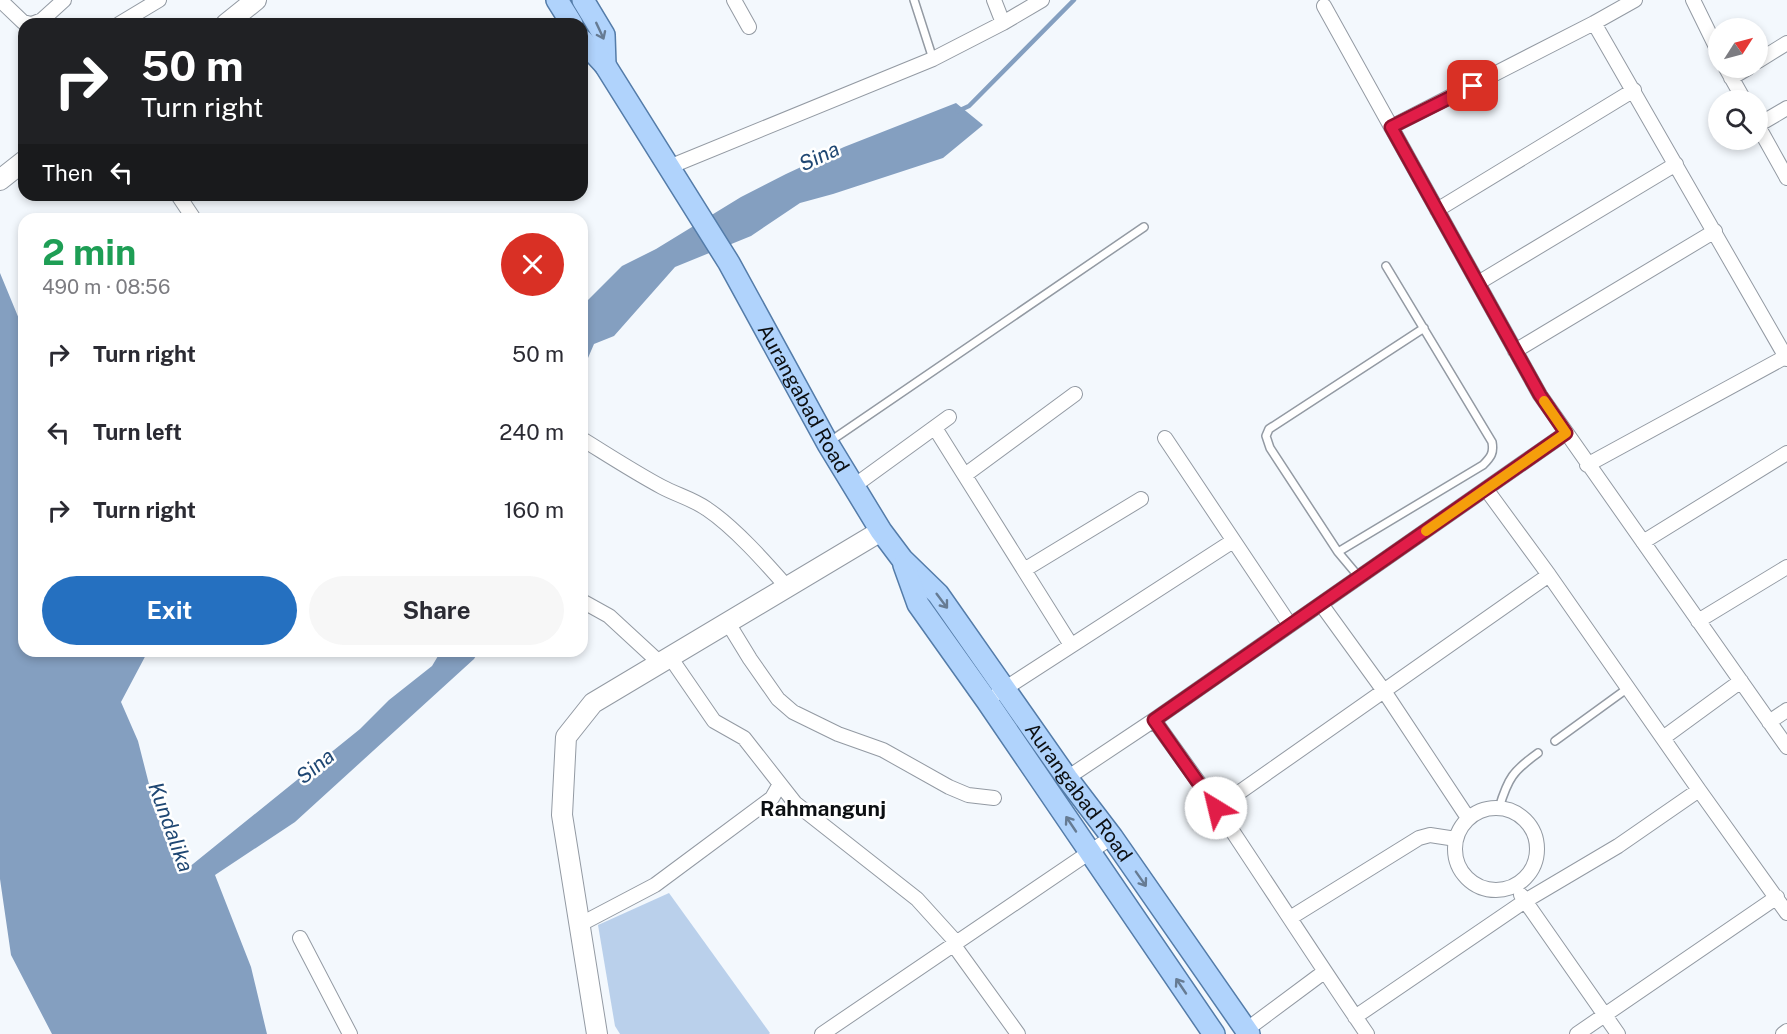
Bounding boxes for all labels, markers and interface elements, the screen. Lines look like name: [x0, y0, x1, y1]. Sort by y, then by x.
north arrow: [1708, 18, 1768, 78]
map controls: [1708, 18, 1768, 150]
one-way arrow: [594, 21, 606, 39]
text: 50 m: [141, 41, 244, 90]
icon: right: [42, 42, 120, 120]
pin: [1447, 60, 1498, 111]
icon: arrive: [1456, 69, 1489, 102]
button: search: [1708, 90, 1768, 150]
text: Turn right: [141, 91, 264, 123]
water label: Sina: [795, 136, 843, 176]
icon: left: [105, 156, 138, 189]
text: Then: [42, 160, 93, 186]
text: 2 min: [42, 231, 136, 273]
button: close: [501, 233, 564, 296]
text: 490 m · 08:56: [42, 275, 170, 299]
street label: Aurangabad Road: [753, 320, 854, 477]
icon: right: [42, 338, 75, 371]
text: Turn right: [93, 341, 196, 367]
text: 50 m: [512, 341, 564, 367]
icon: left: [42, 416, 75, 449]
text: Turn left: [93, 419, 182, 445]
text: 240 m: [499, 419, 564, 445]
icon: right: [42, 494, 75, 527]
text: Turn right: [93, 497, 196, 523]
text: 160 m: [504, 497, 564, 523]
button: Exit: [42, 576, 297, 645]
button: Share: [309, 576, 564, 645]
one-way arrow: [936, 592, 949, 608]
street label: Aurangabad Road: [1020, 718, 1137, 866]
water label: Sina: [291, 743, 339, 789]
position arrow: [1184, 776, 1248, 840]
water label: Kundalika: [143, 779, 199, 875]
district label: Rahmangunj: [760, 796, 886, 821]
one-way arrow: [1065, 817, 1077, 833]
one-way arrow: [1135, 870, 1147, 887]
one-way arrow: [1175, 978, 1187, 994]

